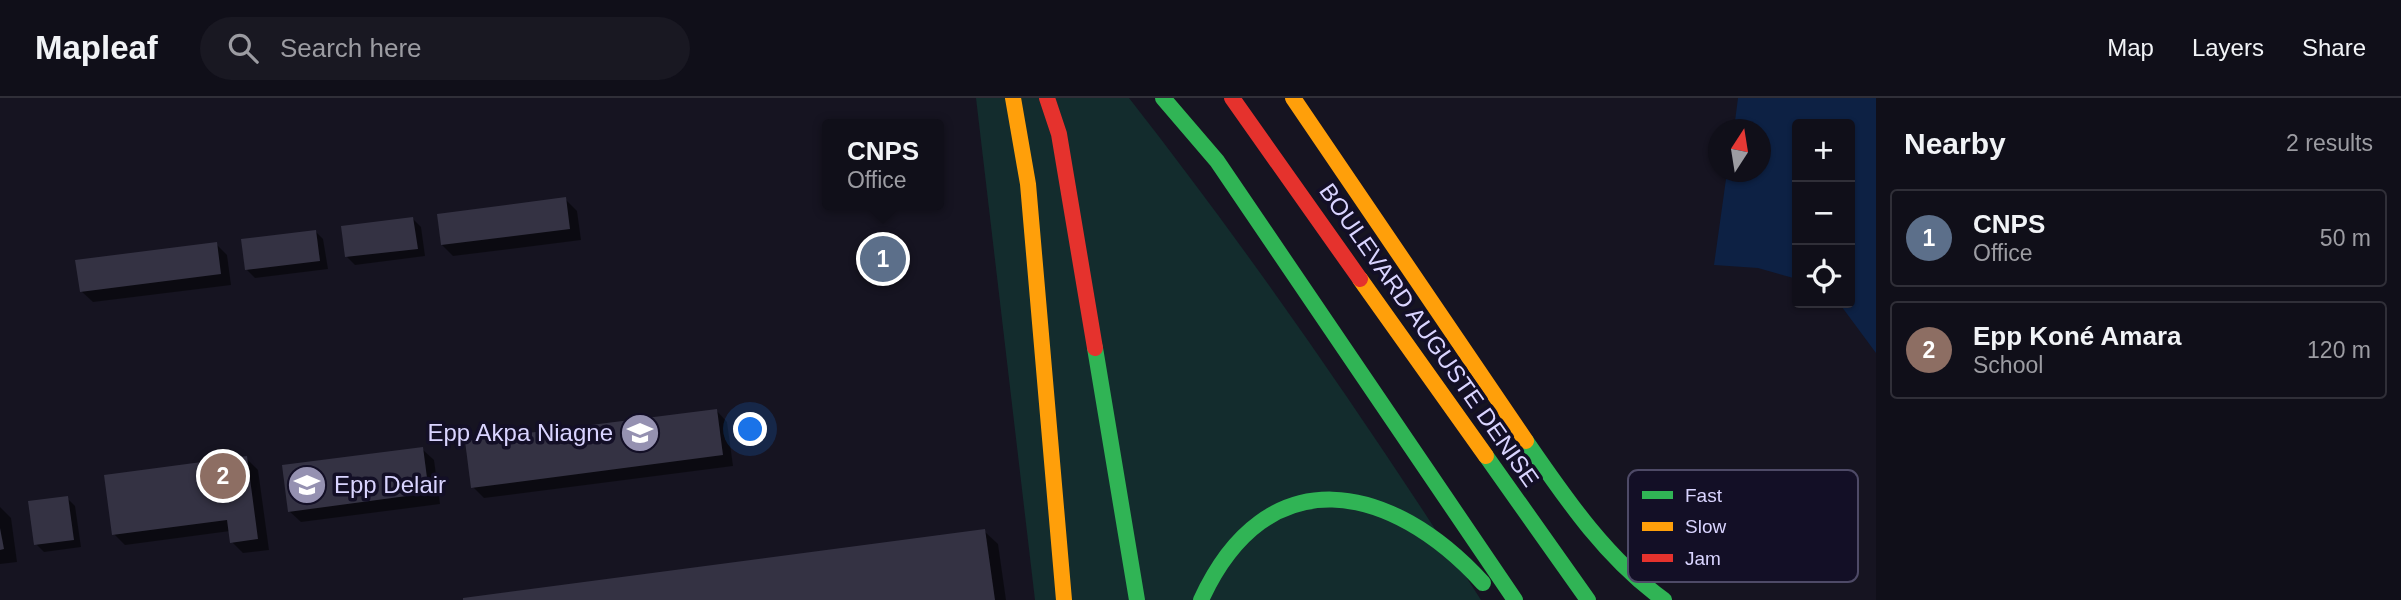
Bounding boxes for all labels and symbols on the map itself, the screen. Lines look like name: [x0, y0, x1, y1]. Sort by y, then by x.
north arrow: [1708, 119, 1771, 182]
street label: BOULEVARD AUGUSTE DENISE: [1314, 178, 1545, 491]
pin: 1: [860, 233, 906, 285]
school or university icon: Epp Akpa Niagne: [619, 412, 661, 454]
your location: [733, 412, 767, 446]
place label: Epp Akpa Niagne: [428, 419, 613, 446]
pin: 2: [200, 450, 246, 502]
school or university icon: Epp Delair: [286, 464, 328, 506]
legend: [1628, 470, 1858, 582]
place label: Epp Delair: [334, 471, 446, 498]
text: Fast: [1685, 485, 1723, 506]
text: Slow: [1685, 516, 1726, 537]
text: Jam: [1685, 548, 1721, 569]

